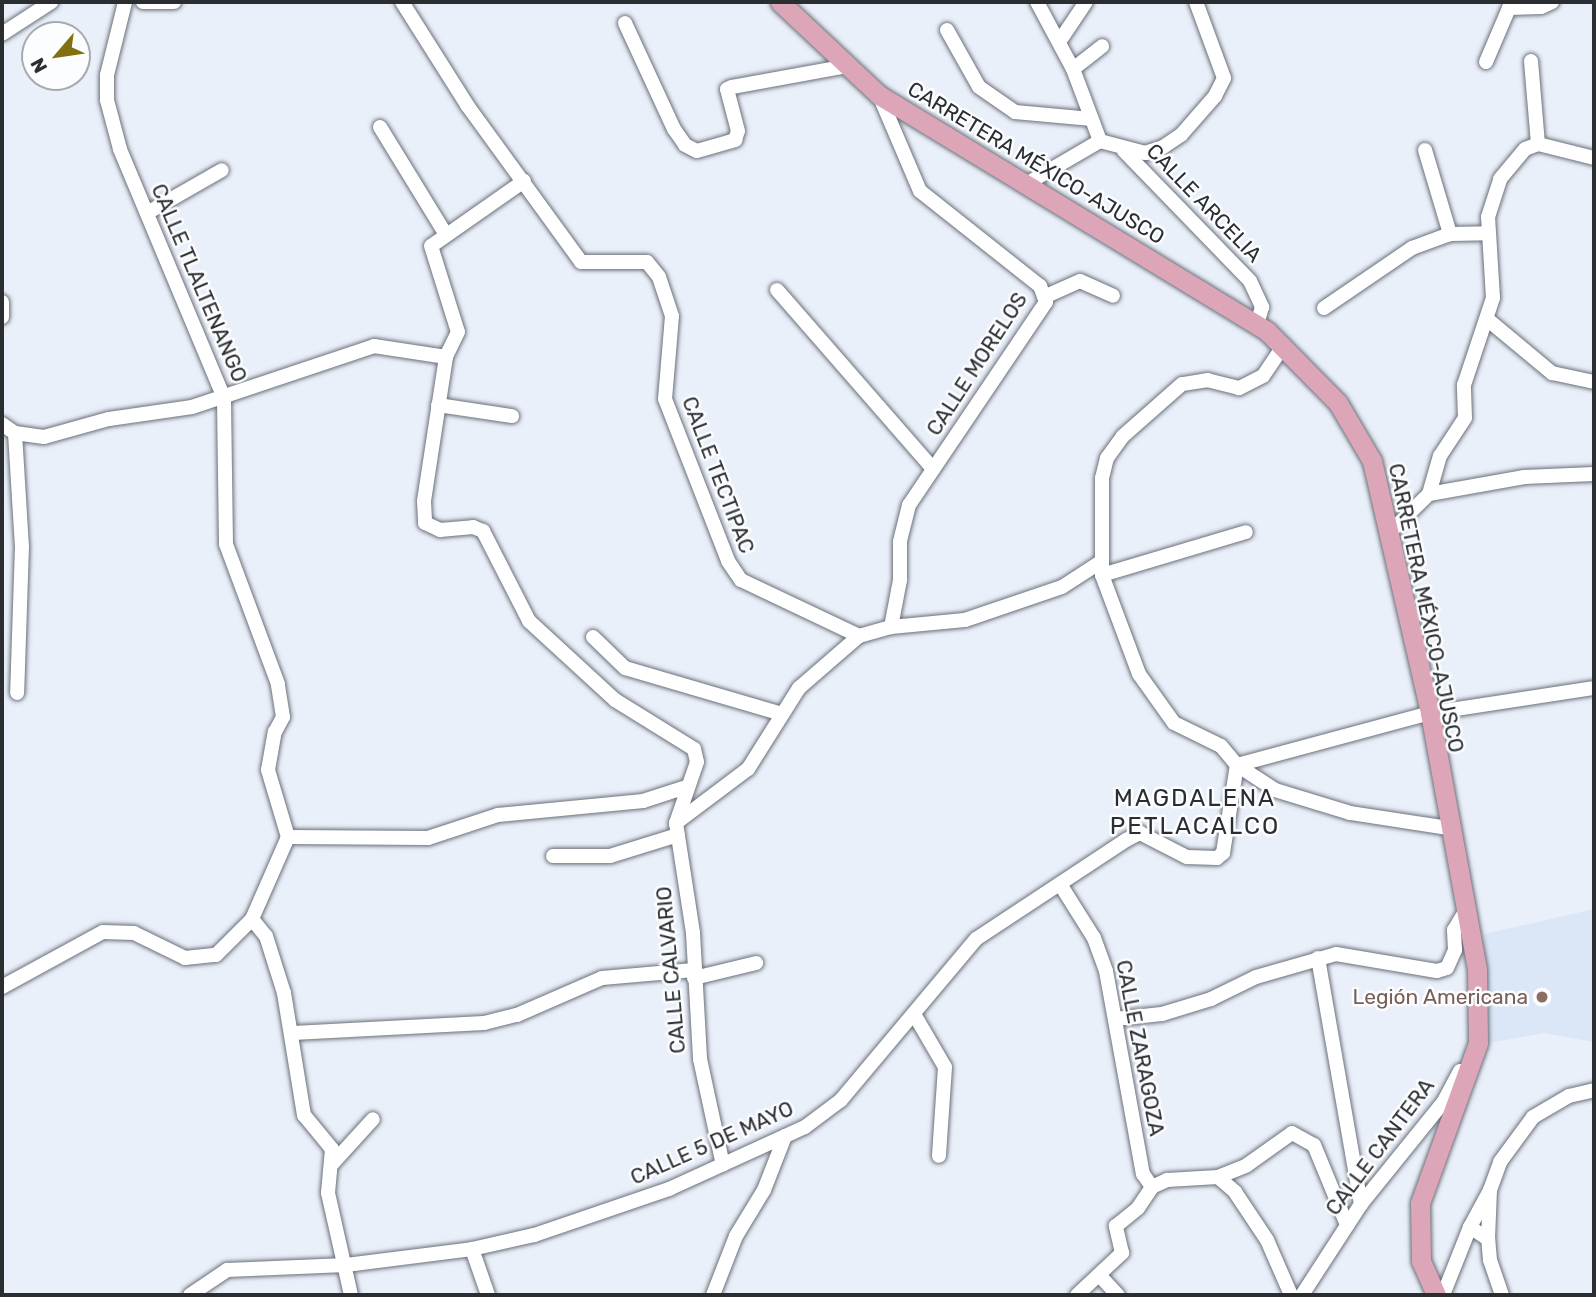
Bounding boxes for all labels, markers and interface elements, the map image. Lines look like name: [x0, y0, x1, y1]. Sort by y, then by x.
north arrow: [21, 21, 91, 91]
text: N: [26, 54, 52, 77]
street label: CARRETERA MÉXICO-AJUSCO: [903, 76, 1169, 250]
street label: CALLE ARCELIA: [1141, 138, 1267, 268]
street label: CALLE TLALTENANGO: [146, 180, 252, 386]
street label: CALLE MORELOS: [921, 288, 1033, 440]
street label: CALLE TECTIPAC: [676, 393, 760, 557]
street label: CARRETERA MÉXICO-AJUSCO: [1383, 461, 1469, 755]
district label: MAGDALENA PETLACALCO: [1111, 785, 1279, 841]
street label: CALLE CALVARIO: [651, 885, 691, 1055]
street label: CALLE ZARAGOZA: [1111, 958, 1169, 1138]
place label: Legión Americana: [1352, 984, 1528, 1010]
marker: Legión Americana: [1534, 989, 1550, 1005]
street label: CALLE CANTERA: [1320, 1074, 1440, 1220]
street label: CALLE 5 DE MAYO: [627, 1096, 797, 1190]

